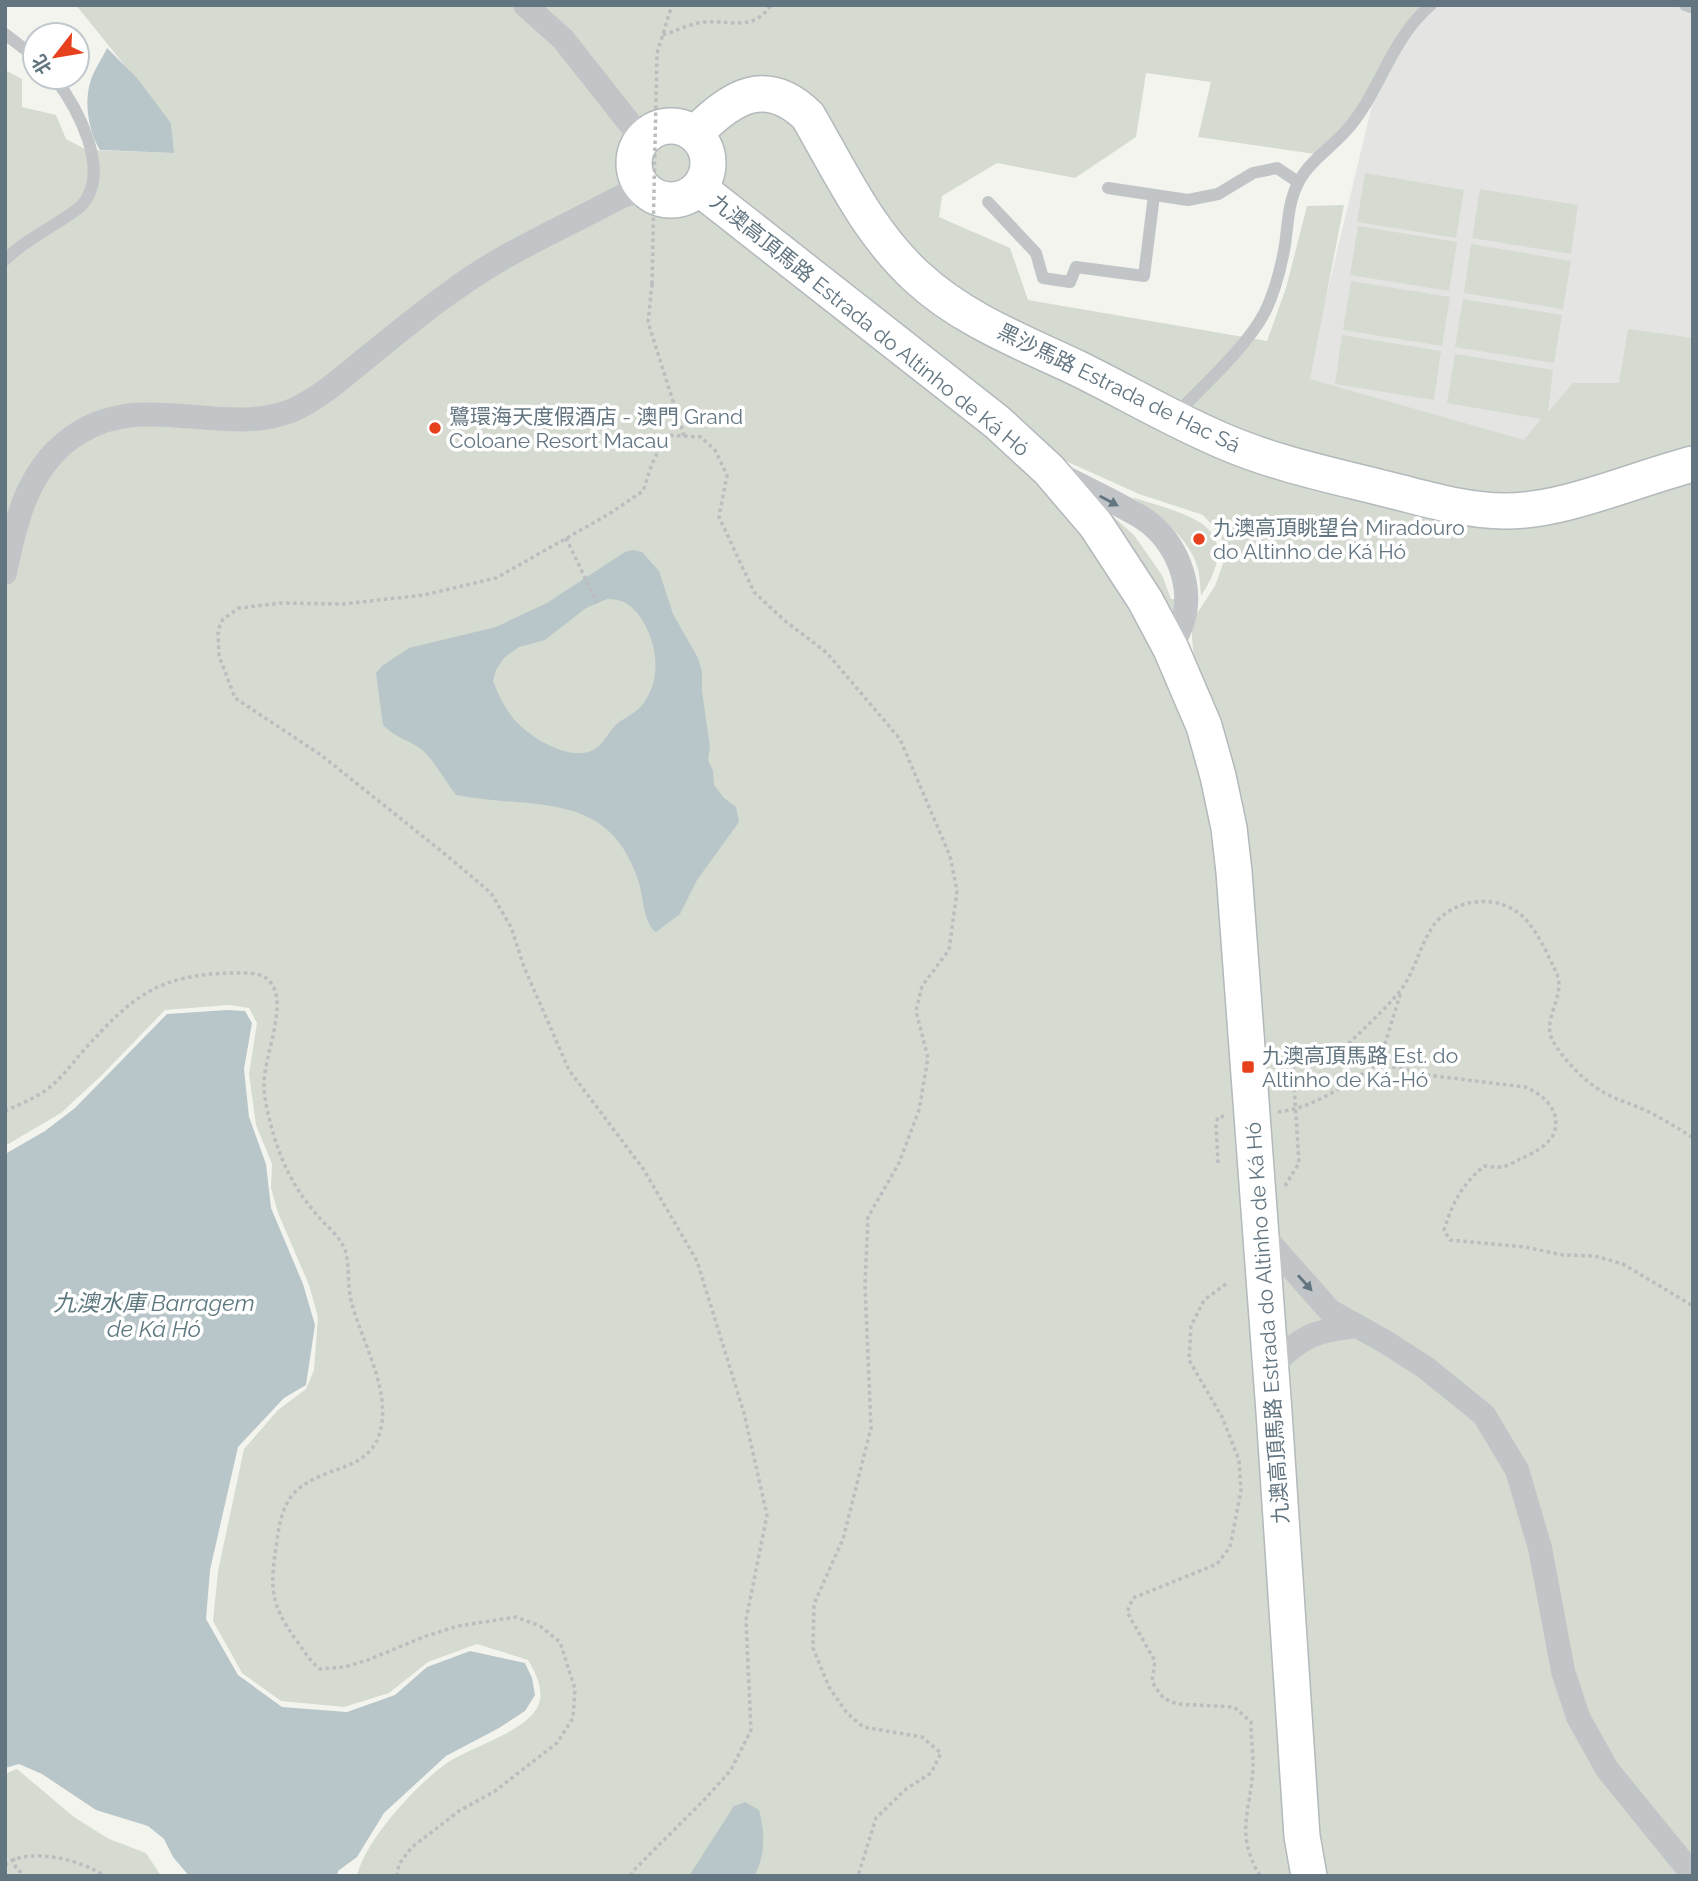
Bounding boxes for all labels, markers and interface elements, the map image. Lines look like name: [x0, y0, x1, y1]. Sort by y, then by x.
north arrow: [21, 21, 91, 91]
text: 北: [27, 51, 56, 79]
street label: 九澳高頂馬路 Estrada do Altinho de Ká Hó: [706, 189, 1034, 461]
street label: 黑沙馬路 Estrada de Hac Sá: [994, 318, 1244, 458]
place label: 鷺環海天度假酒店 - 澳門 Grand Coloane Resort Macau: [449, 404, 743, 453]
marker: 鷺環海天度假酒店 - 澳門 Grand Coloane Resort Macau: [427, 420, 443, 436]
one-way arrow: [1099, 495, 1119, 507]
place label: 九澳高頂眺望台 Miradouro do Altinho de Ká Hó: [1213, 515, 1465, 564]
marker: 九澳高頂眺望台 Miradouro do Altinho de Ká Hó: [1191, 531, 1207, 547]
place label: 九澳高頂馬路 Est. do Altinho de Ká-Hó: [1262, 1043, 1458, 1092]
marker: 九澳高頂馬路 Est. do Altinho de Ká-Hó: [1240, 1059, 1256, 1075]
street label: 九澳高頂馬路 Estrada do Altinho de Ká Hó: [1240, 1121, 1294, 1525]
one-way arrow: [1297, 1274, 1313, 1291]
water label: 九澳水庫 Barragem de Ká Hó: [53, 1289, 255, 1342]

